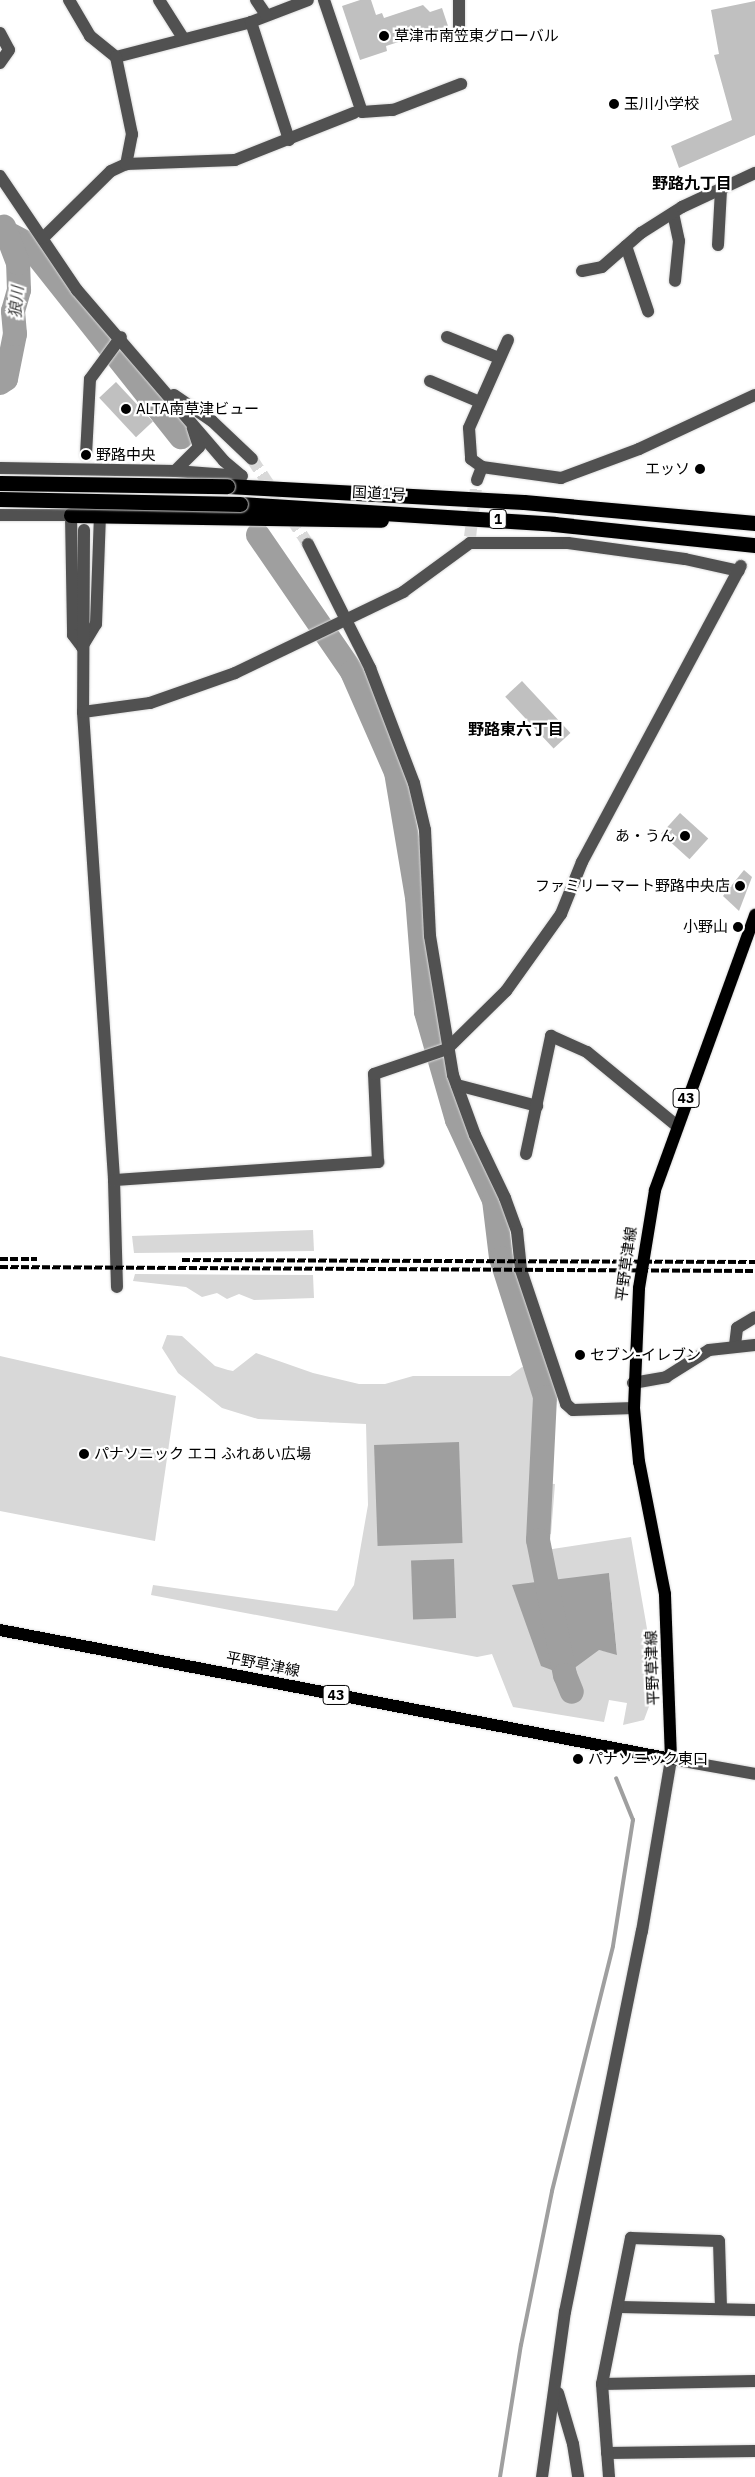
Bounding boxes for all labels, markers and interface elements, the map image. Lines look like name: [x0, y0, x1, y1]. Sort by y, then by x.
place label: 草津市南笠東グローバル: [394, 27, 559, 45]
marker: 草津市南笠東グローバル: [378, 30, 390, 42]
place label: 玉川小学校: [624, 95, 699, 113]
marker: 玉川小学校: [608, 98, 620, 110]
district label: 野路九丁目: [652, 173, 732, 193]
water label: 狼川: [5, 285, 27, 319]
place label: ALTA南草津ビュー: [136, 400, 259, 418]
marker: ALTA南草津ビュー: [120, 403, 132, 415]
place label: 野路中央: [96, 446, 156, 464]
marker: 野路中央: [80, 449, 92, 461]
place label: エッソ: [645, 460, 690, 478]
marker: エッソ: [694, 463, 706, 475]
street label: 国道1号: [352, 483, 406, 503]
road number: 1: [488, 508, 508, 530]
district label: 野路東六丁目: [468, 719, 564, 739]
place label: あ・うん: [615, 827, 675, 845]
marker: あ・うん: [679, 830, 691, 842]
place label: ファミリーマート野路中央店: [535, 877, 730, 895]
marker: ファミリーマート野路中央店: [734, 880, 746, 892]
place label: 小野山: [683, 918, 728, 936]
marker: 小野山: [732, 921, 744, 933]
road number: 43: [672, 1086, 700, 1110]
street label: 平野草津線: [612, 1226, 640, 1302]
place label: セブン-イレブン: [590, 1346, 701, 1364]
marker: セブン-イレブン: [574, 1349, 586, 1361]
place label: パナソニック エコ ふれあい広場: [94, 1445, 311, 1463]
marker: パナソニック エコ ふれあい広場: [78, 1448, 90, 1460]
street label: 平野草津線: [642, 1630, 662, 1706]
street label: 平野草津線: [224, 1648, 302, 1680]
road number: 43: [322, 1684, 350, 1706]
place label: パナソニック東口: [588, 1750, 708, 1768]
marker: パナソニック東口: [572, 1753, 584, 1765]

